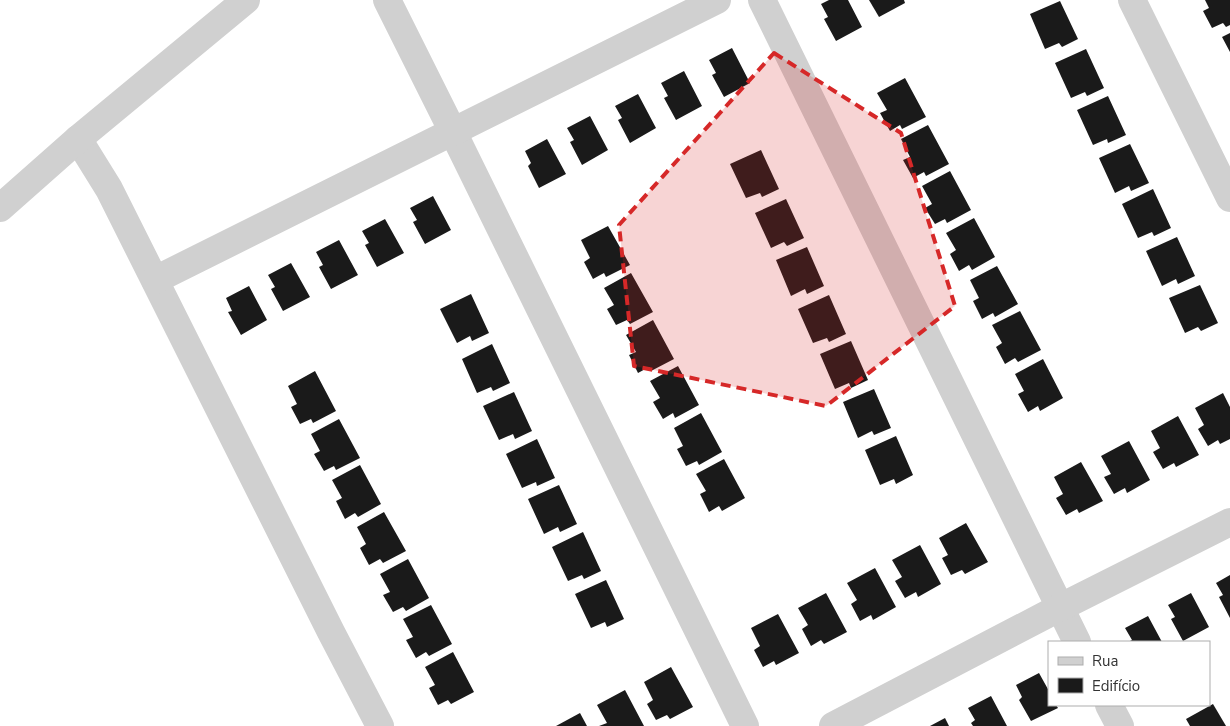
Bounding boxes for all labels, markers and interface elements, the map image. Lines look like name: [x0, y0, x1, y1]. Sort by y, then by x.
legend: [1048, 641, 1210, 706]
text: Rua: [1092, 651, 1118, 671]
text: Edifício: [1092, 676, 1140, 696]

